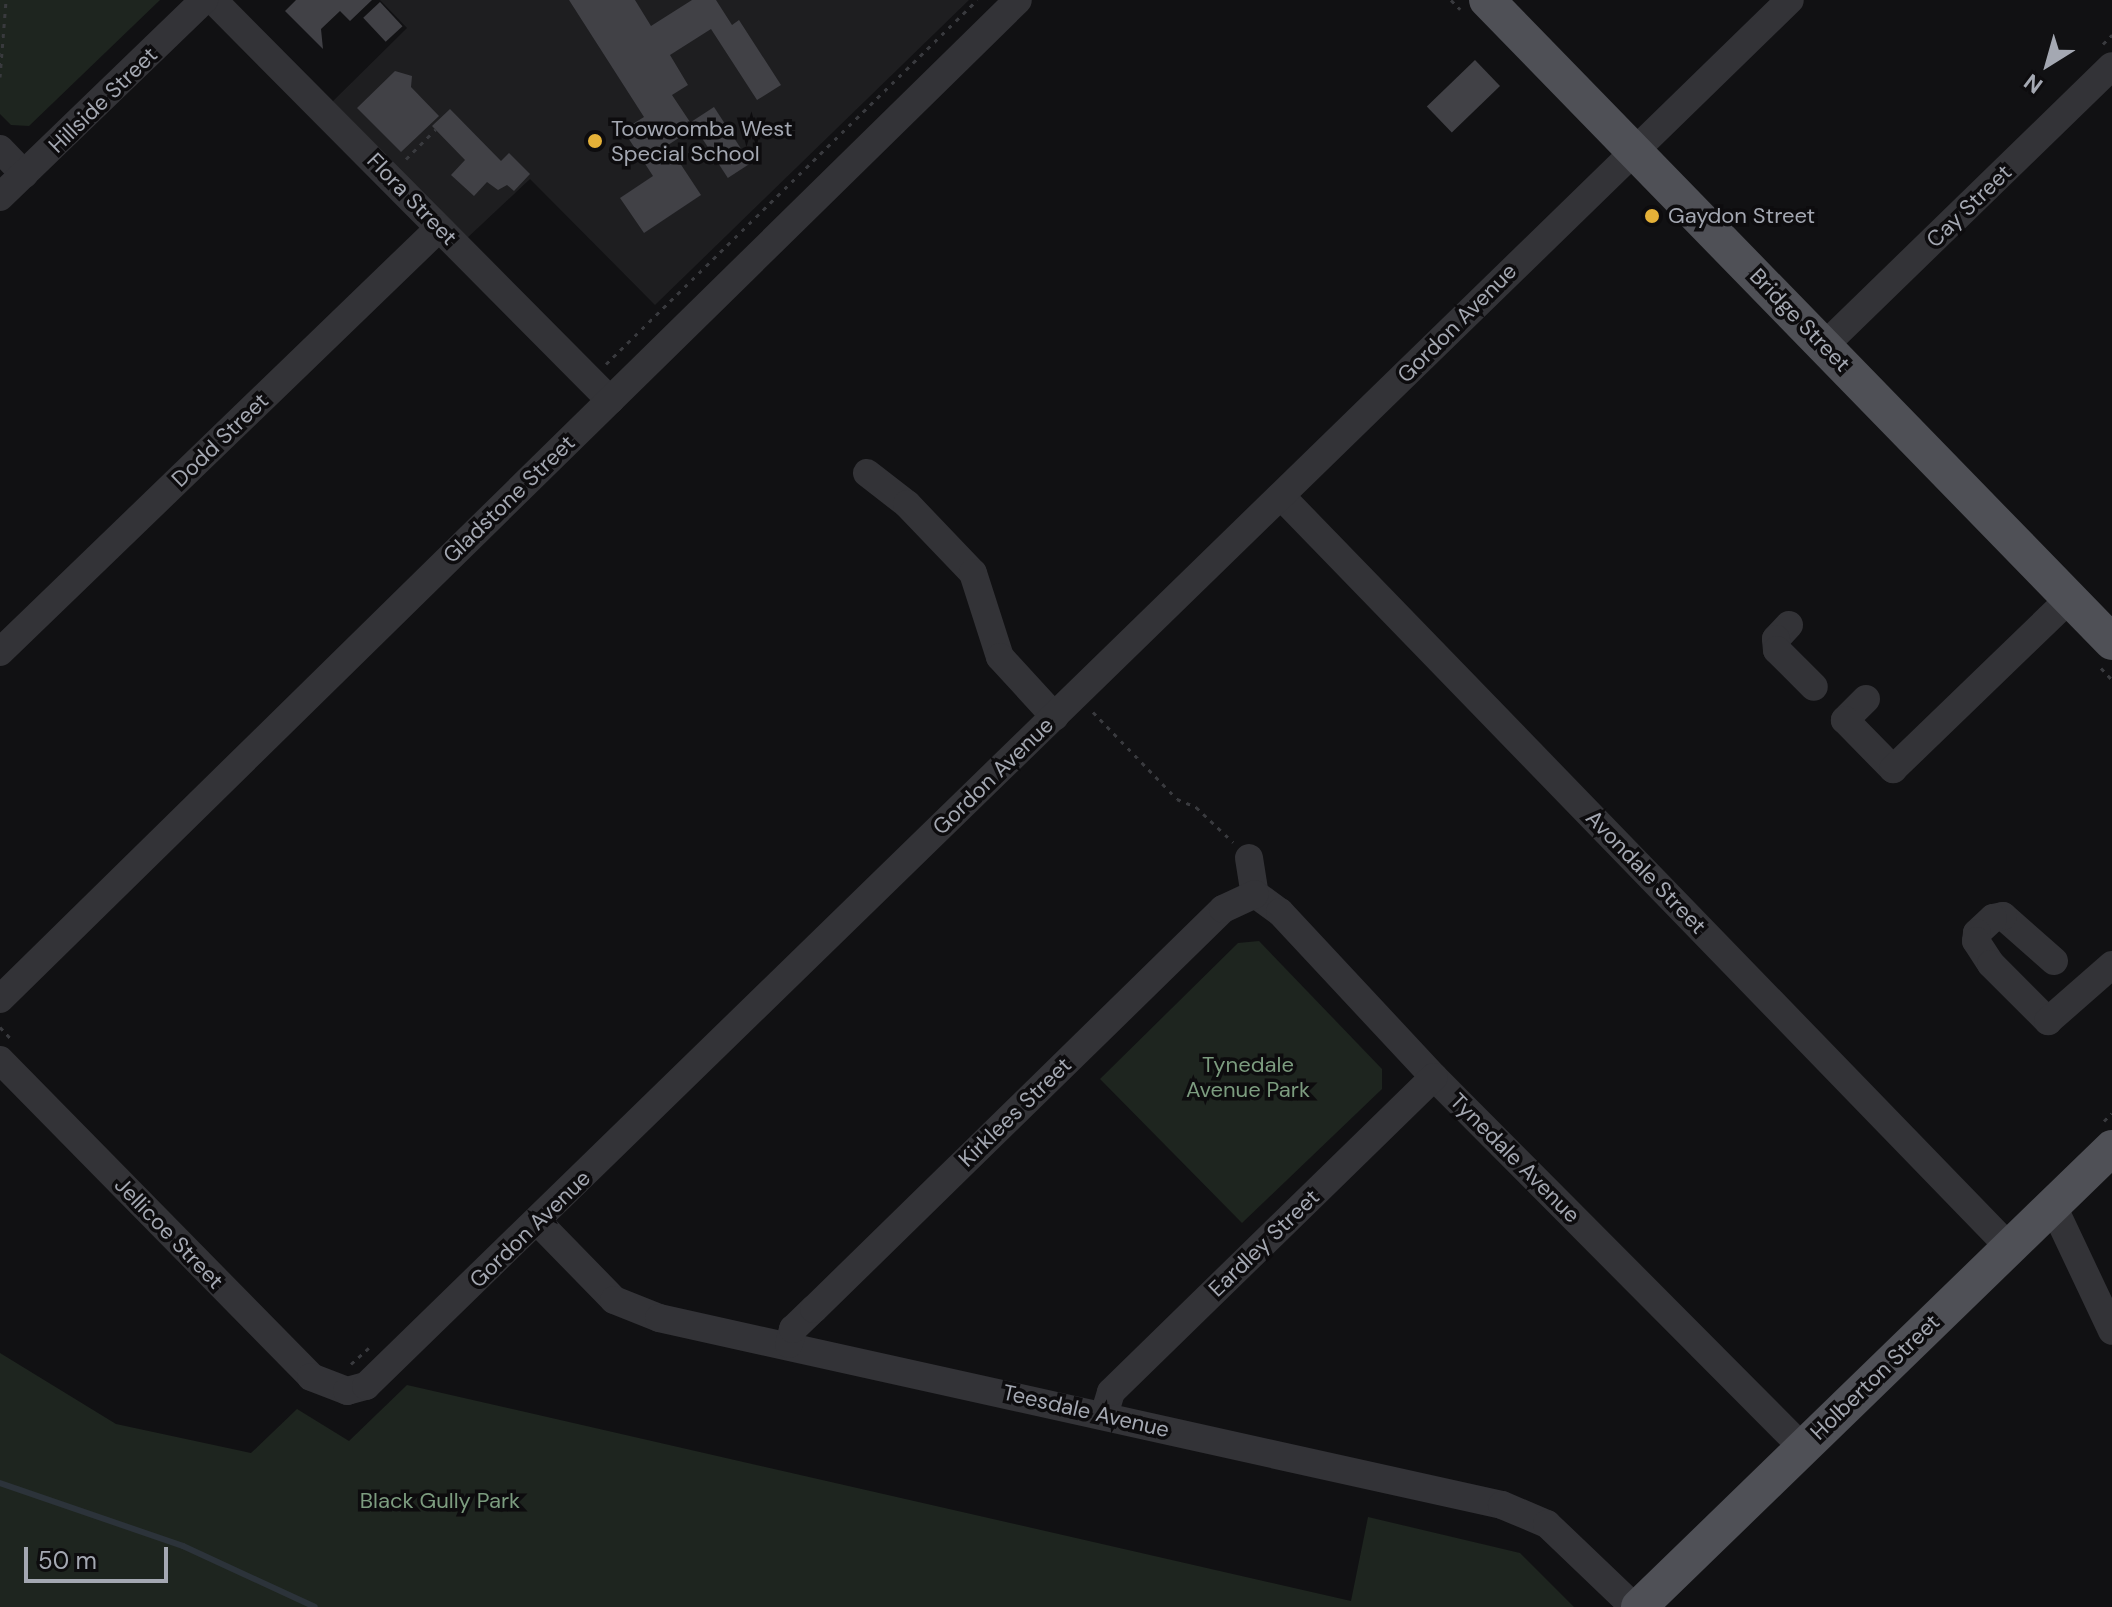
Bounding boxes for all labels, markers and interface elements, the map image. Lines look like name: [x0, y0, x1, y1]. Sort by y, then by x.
north arrow: [2008, 24, 2088, 104]
street label: Hillside Street: [43, 42, 163, 158]
text: N: [2018, 67, 2048, 100]
place label: Toowoomba West Special School: [611, 115, 793, 166]
marker: Toowoomba West Special School: [586, 132, 604, 150]
street label: Flora Street: [362, 147, 462, 251]
street label: Cay Street: [1921, 159, 2017, 253]
place label: Gaydon Street: [1668, 203, 1815, 229]
marker: Gaydon Street: [1643, 207, 1661, 225]
street label: Gordon Avenue: [1392, 258, 1522, 388]
street label: Bridge Street: [1744, 263, 1856, 377]
street label: Dodd Street: [166, 387, 274, 493]
street label: Gladstone Street: [438, 430, 580, 568]
street label: Gordon Avenue: [927, 712, 1059, 840]
street label: Avondale Street: [1580, 805, 1712, 939]
park label: Tynedale Avenue Park: [1186, 1051, 1310, 1102]
street label: Kirklees Street: [953, 1052, 1077, 1172]
street label: Tynedale Avenue: [1445, 1088, 1585, 1228]
street label: Gordon Avenue: [464, 1165, 596, 1293]
street label: Jellicoe Street: [109, 1172, 229, 1294]
street label: Eardley Street: [1203, 1184, 1325, 1302]
street label: Holberton Street: [1805, 1309, 1945, 1445]
street label: Teesdale Avenue: [1000, 1379, 1172, 1443]
park label: Black Gully Park: [360, 1488, 520, 1514]
scale bar: [28, 1531, 172, 1581]
text: 50 m: [38, 1545, 97, 1576]

